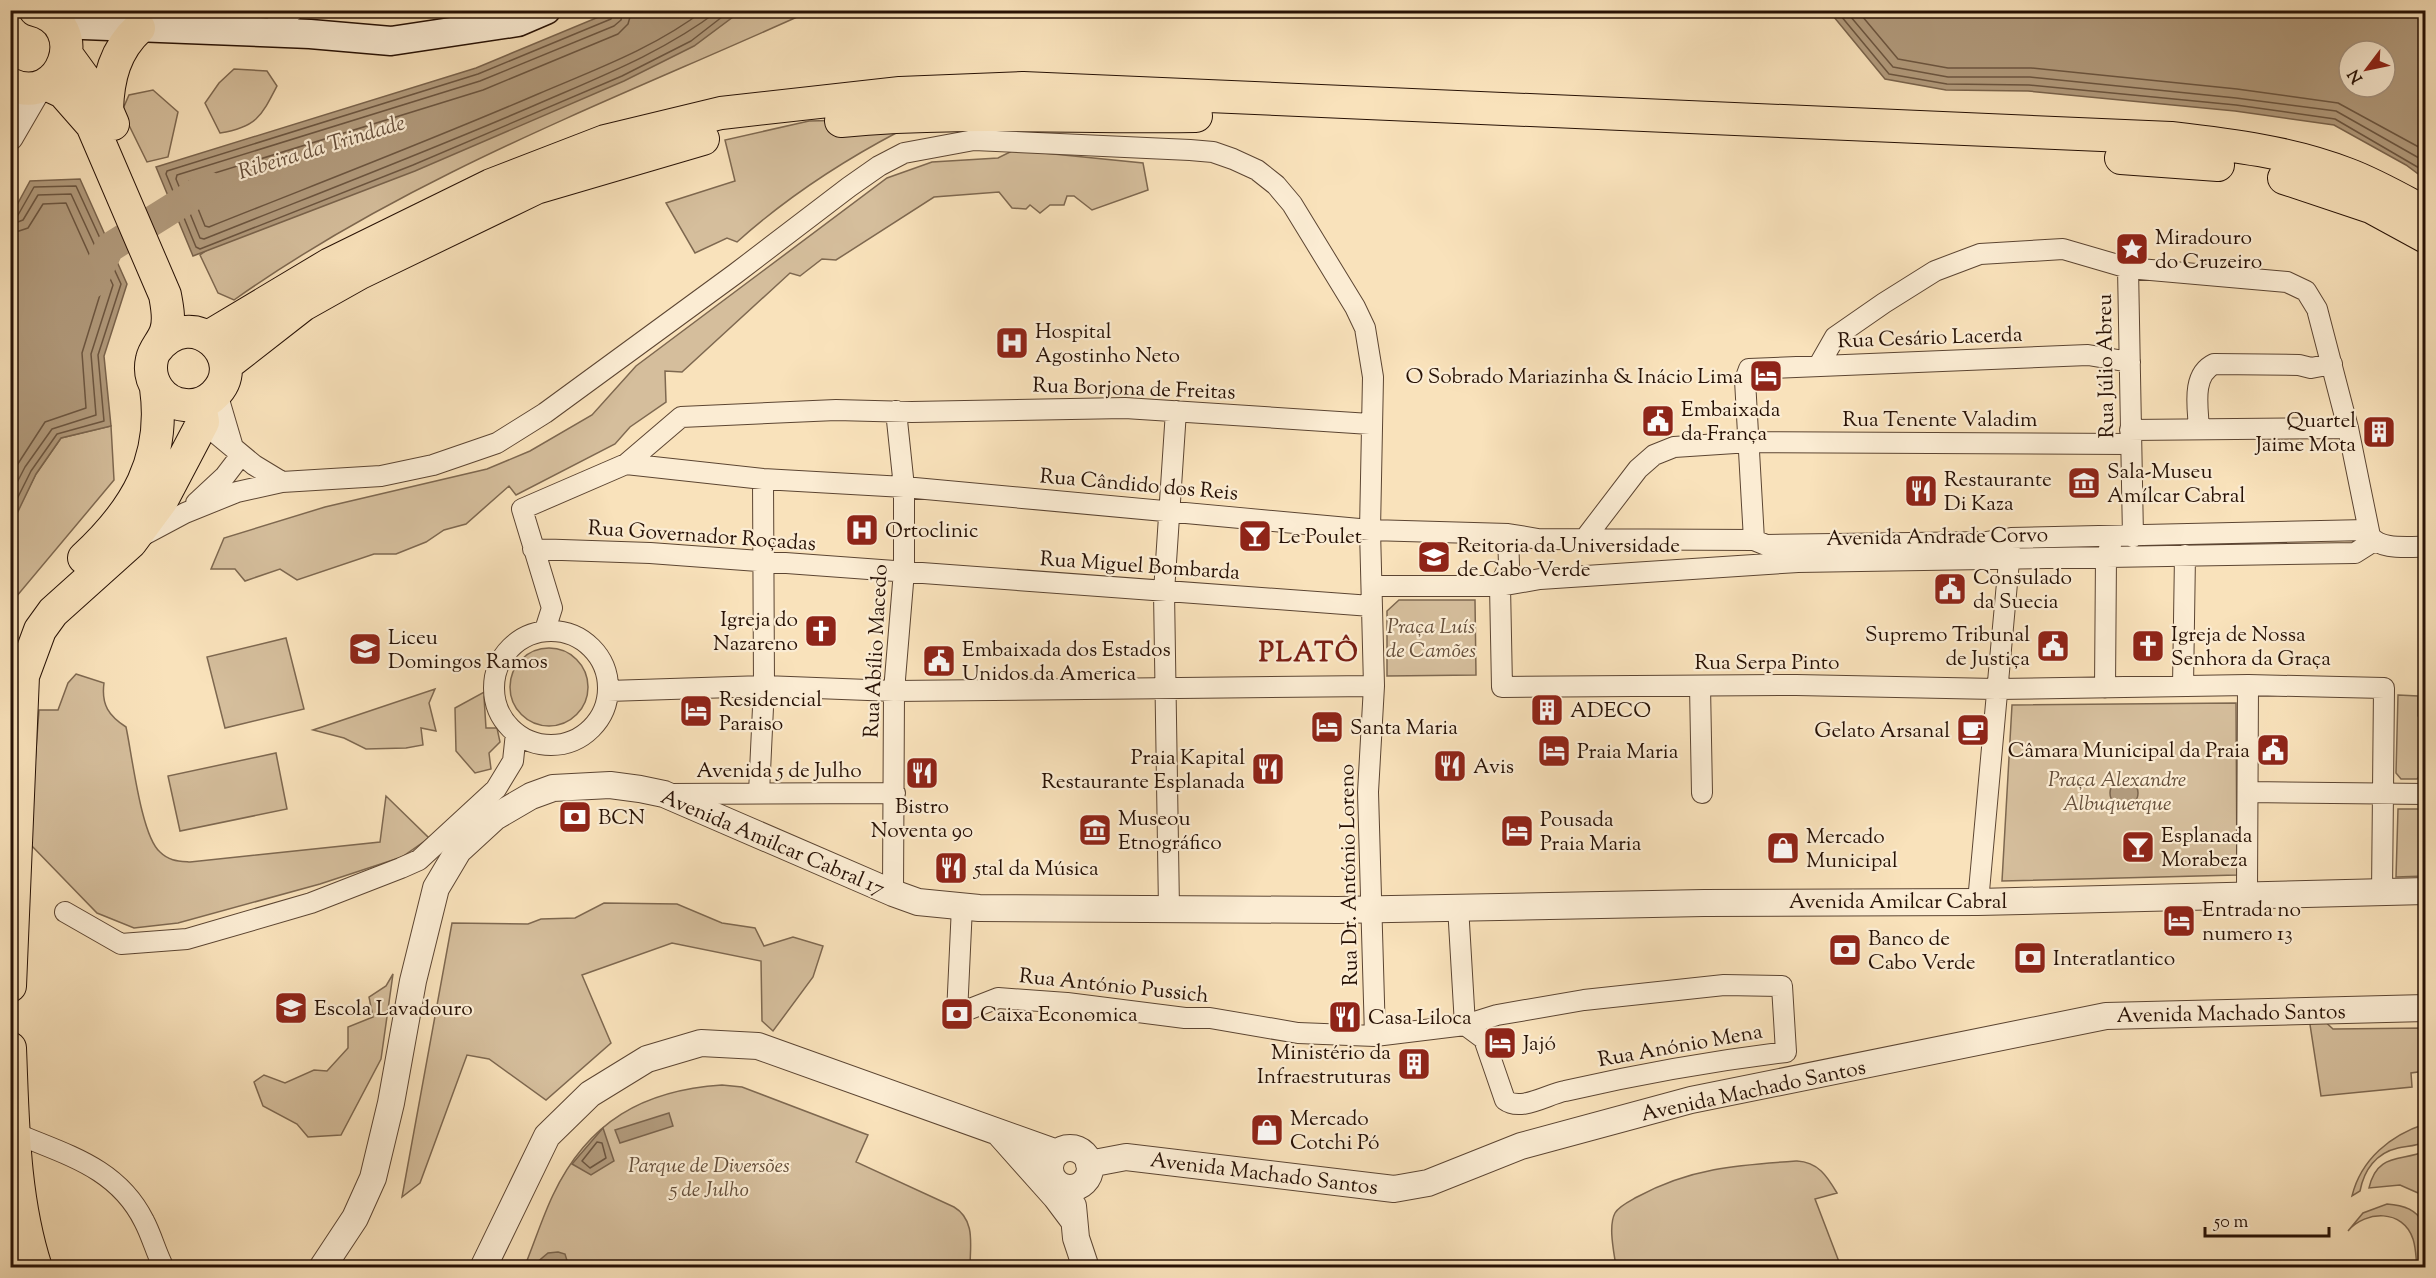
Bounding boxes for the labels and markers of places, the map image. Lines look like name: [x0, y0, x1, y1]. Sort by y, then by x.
place label: Miradouro do Cruzeiro: [2155, 224, 2262, 278]
place icon: Miradouro do Cruzeiro: [2114, 231, 2150, 267]
place label: Hospital Agostinho Neto: [1035, 318, 1180, 372]
hospital icon: Hospital Agostinho Neto: [994, 325, 1030, 361]
hotel icon: O Sobrado Mariazinha & Inácio Lima: [1748, 358, 1784, 394]
place label: O Sobrado Mariazinha & Inácio Lima: [1405, 363, 1743, 393]
place label: Embaixada da França: [1681, 396, 1781, 450]
public building icon: Embaixada da França: [1640, 403, 1676, 439]
place label: Quartel Jaime Mota: [2255, 407, 2356, 461]
building icon: Quartel Jaime Mota: [2361, 414, 2397, 450]
place label: Sala-Museu Amílcar Cabral: [2107, 458, 2245, 512]
museum icon: Sala-Museu Amílcar Cabral: [2066, 465, 2102, 501]
place label: Restaurante Di Kaza: [1944, 466, 2052, 520]
restaurant icon: Restaurante Di Kaza: [1903, 473, 1939, 509]
hospital icon: Ortoclinic: [844, 512, 880, 548]
place label: Ortoclinic: [885, 517, 978, 547]
bar icon: Le Poulet: [1237, 518, 1273, 554]
place label: Le Poulet: [1278, 523, 1362, 553]
place label: Reitoria da Universidade de Cabo Verde: [1457, 532, 1680, 586]
school or university icon: Reitoria da Universidade de Cabo Verde: [1416, 539, 1452, 575]
place label: Consulado da Suecia: [1973, 564, 2072, 618]
public building icon: Consulado da Suecia: [1932, 571, 1968, 607]
place label: Igreja do Nazareno: [713, 606, 798, 660]
church icon: Igreja do Nazareno: [803, 613, 839, 649]
place label: Supremo Tribunal de Justiça: [1865, 621, 2030, 675]
place label: Igreja de Nossa Senhora da Graça: [2171, 621, 2331, 675]
place label: Liceu Domingos Ramos: [388, 624, 548, 678]
public building icon: Supremo Tribunal de Justiça: [2035, 628, 2071, 664]
church icon: Igreja de Nossa Senhora da Graça: [2130, 628, 2166, 664]
school or university icon: Liceu Domingos Ramos: [347, 631, 383, 667]
place label: Embaixada dos Estados Unidos da America: [962, 636, 1171, 690]
public building icon: Embaixada dos Estados Unidos da America: [921, 643, 957, 679]
place label: Residencial Paraiso: [719, 686, 822, 740]
building icon: ADECO: [1529, 692, 1565, 728]
hotel icon: Residencial Paraiso: [678, 693, 714, 729]
place label: ADECO: [1570, 697, 1651, 727]
hotel icon: Santa Maria: [1309, 709, 1345, 745]
cafe icon: Gelato Arsanal: [1955, 712, 1991, 748]
place label: Santa Maria: [1350, 714, 1458, 744]
place label: Gelato Arsanal: [1814, 717, 1950, 747]
public building icon: Câmara Municipal da Praia: [2255, 732, 2291, 768]
hotel icon: Praia Maria: [1536, 733, 1572, 769]
place label: Câmara Municipal da Praia: [2008, 737, 2250, 767]
place label: Praia Maria: [1577, 738, 1679, 768]
place label: Praia Kapital Restaurante Esplanada: [1041, 744, 1245, 798]
restaurant icon: Avis: [1432, 748, 1468, 784]
restaurant icon: Praia Kapital Restaurante Esplanada: [1250, 751, 1286, 787]
place label: Avis: [1473, 753, 1514, 783]
restaurant icon: Bistro Noventa 90: [904, 755, 940, 791]
place label: Bistro Noventa 90: [871, 793, 973, 847]
bank icon: BCN: [557, 799, 593, 835]
place label: BCN: [598, 804, 645, 834]
place label: Museou Etnográfico: [1118, 805, 1222, 859]
place label: Pousada Praia Maria: [1540, 806, 1642, 860]
museum icon: Museou Etnográfico: [1077, 812, 1113, 848]
hotel icon: Pousada Praia Maria: [1499, 813, 1535, 849]
place label: Esplanada Morabeza: [2161, 822, 2253, 876]
place label: Mercado Municipal: [1806, 823, 1898, 877]
bar icon: Esplanada Morabeza: [2120, 829, 2156, 865]
shop icon: Mercado Municipal: [1765, 830, 1801, 866]
restaurant icon: 5tal da Música: [933, 850, 969, 886]
place label: 5tal da Música: [973, 855, 1099, 885]
place label: Entrada no numero 13: [2202, 896, 2301, 950]
hotel icon: Entrada no numero 13: [2161, 903, 2197, 939]
place label: Banco de Cabo Verde: [1868, 925, 1976, 979]
bank icon: Banco de Cabo Verde: [1827, 932, 1863, 968]
bank icon: Interatlantico: [2012, 940, 2048, 976]
place label: Interatlantico: [2053, 945, 2175, 975]
school or university icon: Escola Lavadouro: [273, 990, 309, 1026]
place label: Escola Lavadouro: [314, 995, 473, 1025]
bank icon: Caixa Economica: [939, 996, 975, 1032]
restaurant icon: Casa Liloca: [1327, 999, 1363, 1035]
place label: Caixa Economica: [980, 1001, 1138, 1031]
place label: Casa Liloca: [1368, 1004, 1472, 1034]
hotel icon: Jajó: [1482, 1025, 1518, 1061]
place label: Jajó: [1522, 1030, 1556, 1060]
place label: Ministério da Infraestruturas: [1257, 1039, 1391, 1093]
building icon: Ministério da Infraestruturas: [1396, 1046, 1432, 1082]
place label: Mercado Cotchi Pó: [1290, 1105, 1379, 1159]
shop icon: Mercado Cotchi Pó: [1249, 1112, 1285, 1148]

